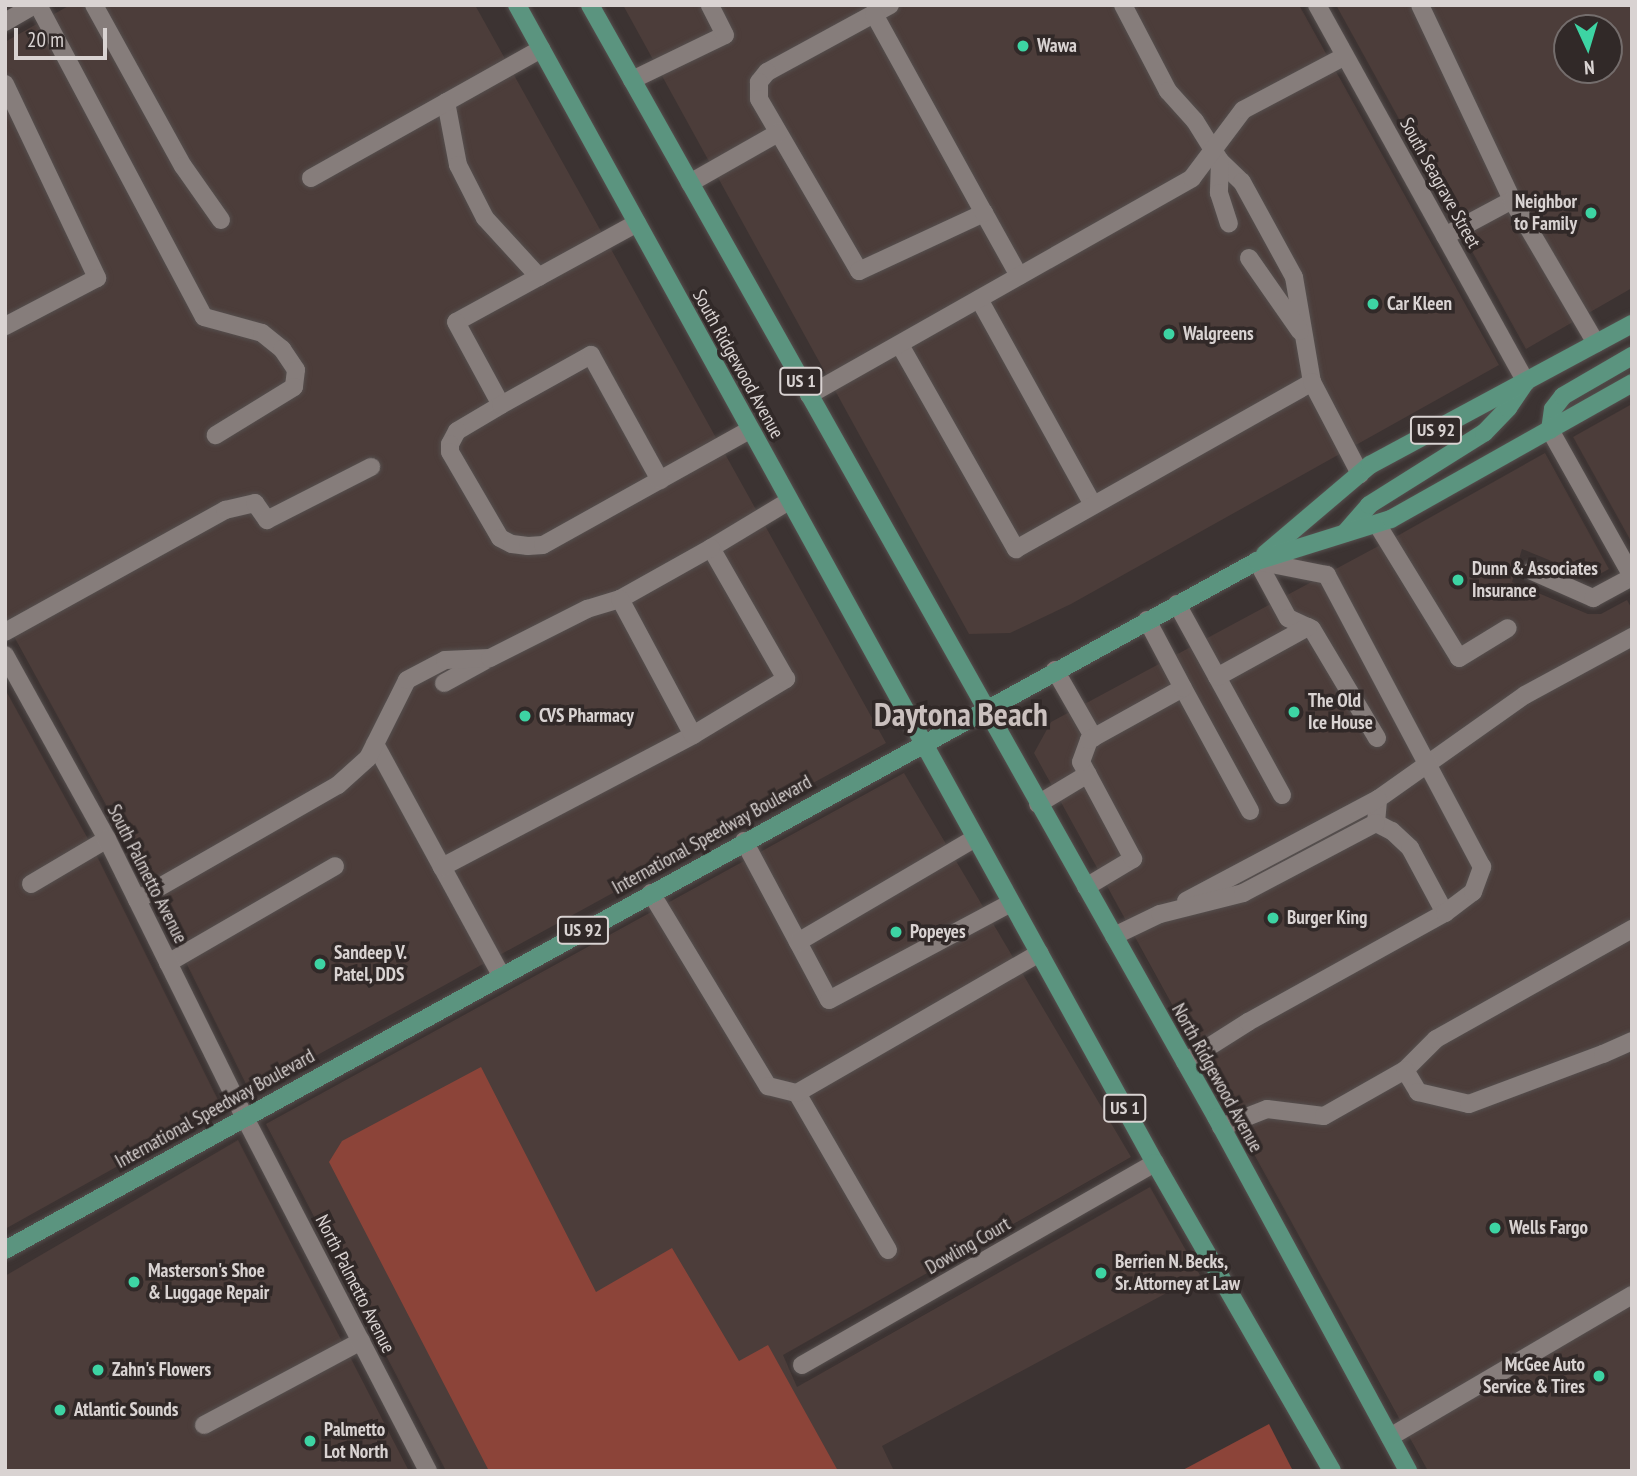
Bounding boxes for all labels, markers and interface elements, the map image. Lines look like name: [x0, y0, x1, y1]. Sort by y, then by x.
scale bar: [18, 14, 110, 58]
north arrow: [1553, 14, 1623, 84]
text: 20 m: [27, 26, 64, 53]
place label: Wawa: [1037, 35, 1077, 57]
marker: Wawa: [1015, 38, 1031, 54]
text: N: [1583, 56, 1595, 80]
street label: South Seagrave Street: [1395, 114, 1485, 252]
place label: Neighbor to Family: [1514, 191, 1577, 235]
marker: Neighbor to Family: [1583, 205, 1599, 221]
street label: South Ridgewood Avenue: [687, 285, 789, 443]
place label: Car Kleen: [1387, 293, 1452, 315]
marker: Car Kleen: [1365, 296, 1381, 312]
place label: Walgreens: [1183, 323, 1254, 345]
marker: Walgreens: [1161, 326, 1177, 342]
road number: US 1: [778, 366, 824, 396]
road number: US 92: [1410, 416, 1462, 444]
place label: Dunn & Associates Insurance: [1472, 558, 1599, 602]
marker: Dunn & Associates Insurance: [1450, 572, 1466, 588]
place label: The Old Ice House: [1308, 690, 1373, 734]
district label: Daytona Beach: [874, 694, 1048, 734]
marker: The Old Ice House: [1286, 704, 1302, 720]
place label: CVS Pharmacy: [539, 705, 634, 727]
marker: CVS Pharmacy: [517, 708, 533, 724]
street label: International Speedway Boulevard: [608, 771, 816, 899]
street label: South Palmetto Avenue: [102, 801, 192, 947]
place label: Burger King: [1287, 907, 1367, 929]
marker: Burger King: [1265, 910, 1281, 926]
road number: US 92: [557, 916, 609, 945]
place label: Popeyes: [910, 921, 966, 943]
marker: Popeyes: [888, 924, 904, 940]
place label: Sandeep V. Patel, DDS: [334, 942, 408, 986]
marker: Sandeep V. Patel, DDS: [312, 956, 328, 972]
street label: North Ridgewood Avenue: [1167, 1000, 1267, 1156]
street label: International Speedway Boulevard: [111, 1045, 319, 1173]
road number: US 1: [1102, 1093, 1148, 1122]
street label: North Palmetto Avenue: [310, 1211, 400, 1357]
street label: Dowling Court: [922, 1213, 1014, 1279]
place label: Wells Fargo: [1509, 1217, 1588, 1239]
marker: Wells Fargo: [1487, 1220, 1503, 1236]
place label: Berrien N. Becks, Sr. Attorney at Law: [1115, 1251, 1242, 1295]
place label: Masterson's Shoe & Luggage Repair: [148, 1260, 269, 1304]
marker: Berrien N. Becks, Sr. Attorney at Law: [1093, 1265, 1109, 1281]
marker: Masterson's Shoe & Luggage Repair: [126, 1274, 142, 1290]
place label: McGee Auto Service & Tires: [1482, 1354, 1585, 1398]
place label: Zahn's Flowers: [112, 1359, 211, 1381]
marker: Zahn's Flowers: [90, 1362, 106, 1378]
marker: McGee Auto Service & Tires: [1591, 1368, 1607, 1384]
place label: Atlantic Sounds: [74, 1399, 179, 1421]
marker: Atlantic Sounds: [52, 1402, 68, 1418]
place label: Palmetto Lot North: [324, 1419, 388, 1463]
marker: Palmetto Lot North: [302, 1433, 318, 1449]

